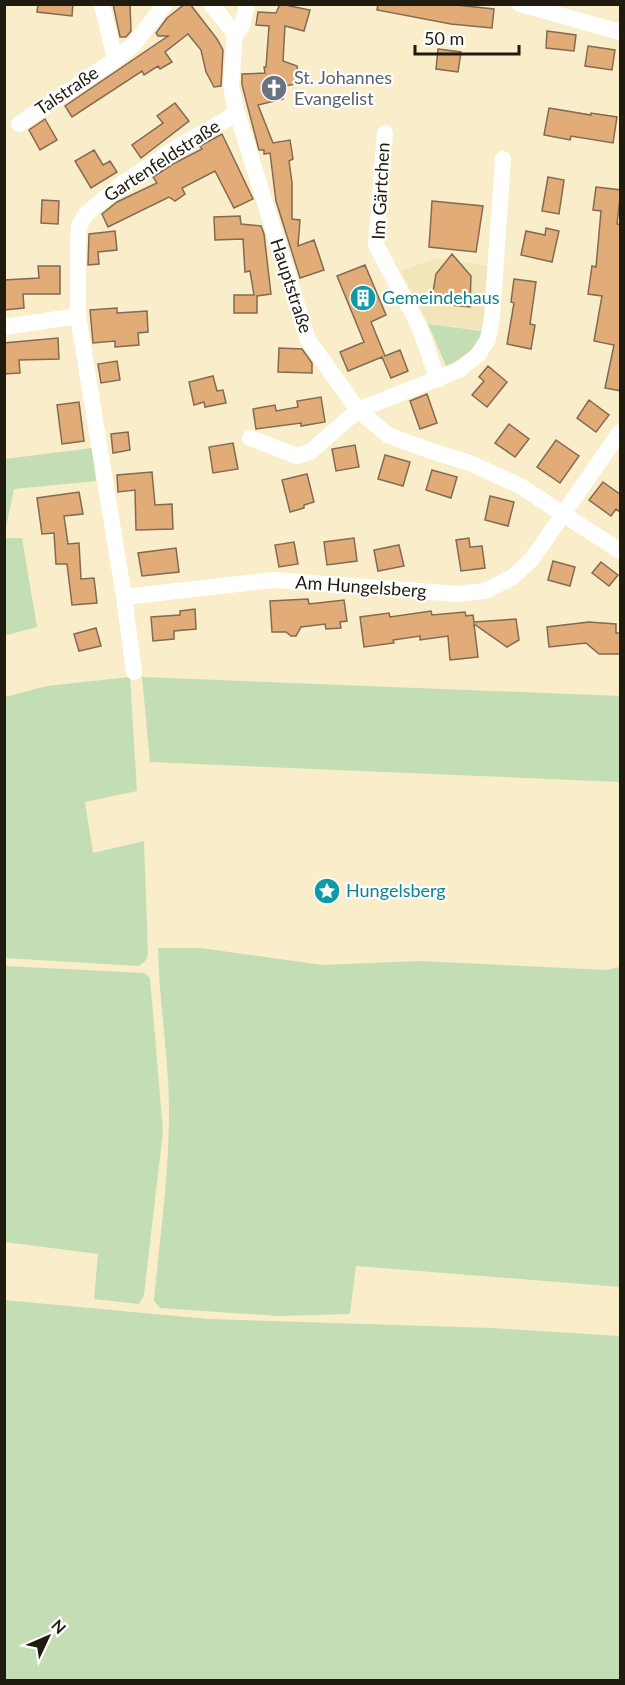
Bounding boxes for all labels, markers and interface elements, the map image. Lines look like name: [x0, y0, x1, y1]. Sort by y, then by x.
scale bar: [415, 18, 518, 56]
text: 50 m: [424, 27, 464, 49]
street label: Talstraße: [31, 61, 102, 119]
place label: St. Johannes Evangelist: [294, 66, 392, 109]
church icon: St. Johannes Evangelist: [259, 73, 289, 103]
street label: Gartenfeldstraße: [99, 115, 224, 206]
street label: Im Gärtchen: [366, 142, 394, 240]
street label: Hauptstraße: [266, 235, 318, 336]
building icon: Gemeindehaus: [348, 283, 378, 313]
place label: Gemeindehaus: [382, 286, 500, 308]
street label: Am Hungelsberg: [295, 570, 427, 602]
place icon: Hungelsberg: [312, 876, 342, 906]
place label: Hungelsberg: [346, 879, 446, 901]
north arrow: [18, 1607, 78, 1667]
text: N: [48, 1615, 70, 1637]

